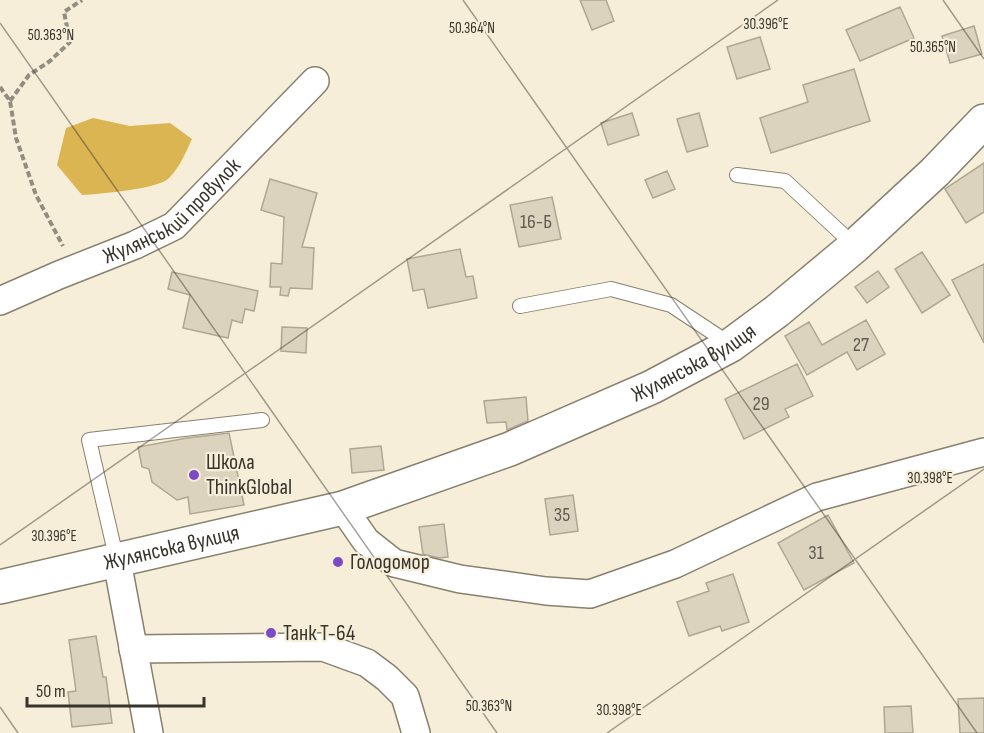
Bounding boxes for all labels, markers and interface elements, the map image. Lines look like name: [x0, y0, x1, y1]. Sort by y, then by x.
text: 30.396°E: [743, 15, 789, 34]
text: 50.364°N: [449, 19, 495, 38]
text: 50.363°N: [28, 26, 74, 45]
text: 50.365°N: [910, 38, 956, 57]
street label: Жулянський провулок: [99, 152, 247, 270]
house number: 16-Б: [520, 210, 552, 234]
street label: Жулянська вулиця: [627, 318, 761, 408]
house number: 27: [853, 333, 869, 357]
house number: 29: [752, 392, 770, 416]
place label: Школа ThinkGlobal: [206, 449, 292, 501]
marker: Школа ThinkGlobal: [187, 468, 201, 482]
text: 30.398°E: [907, 469, 953, 488]
house number: 35: [554, 503, 570, 527]
street label: Жулянська вулиця: [101, 519, 242, 576]
text: 30.396°E: [31, 527, 77, 546]
house number: 31: [808, 541, 824, 565]
place label: Голодомор: [350, 549, 430, 576]
marker: Голодомор: [331, 555, 345, 569]
place label: Танк Т-64: [283, 620, 355, 647]
marker: Танк Т-64: [264, 626, 278, 640]
scale bar: [27, 670, 204, 708]
text: 50 m: [36, 681, 66, 702]
text: 50.363°N: [466, 697, 512, 716]
text: 30.398°E: [596, 701, 642, 720]

